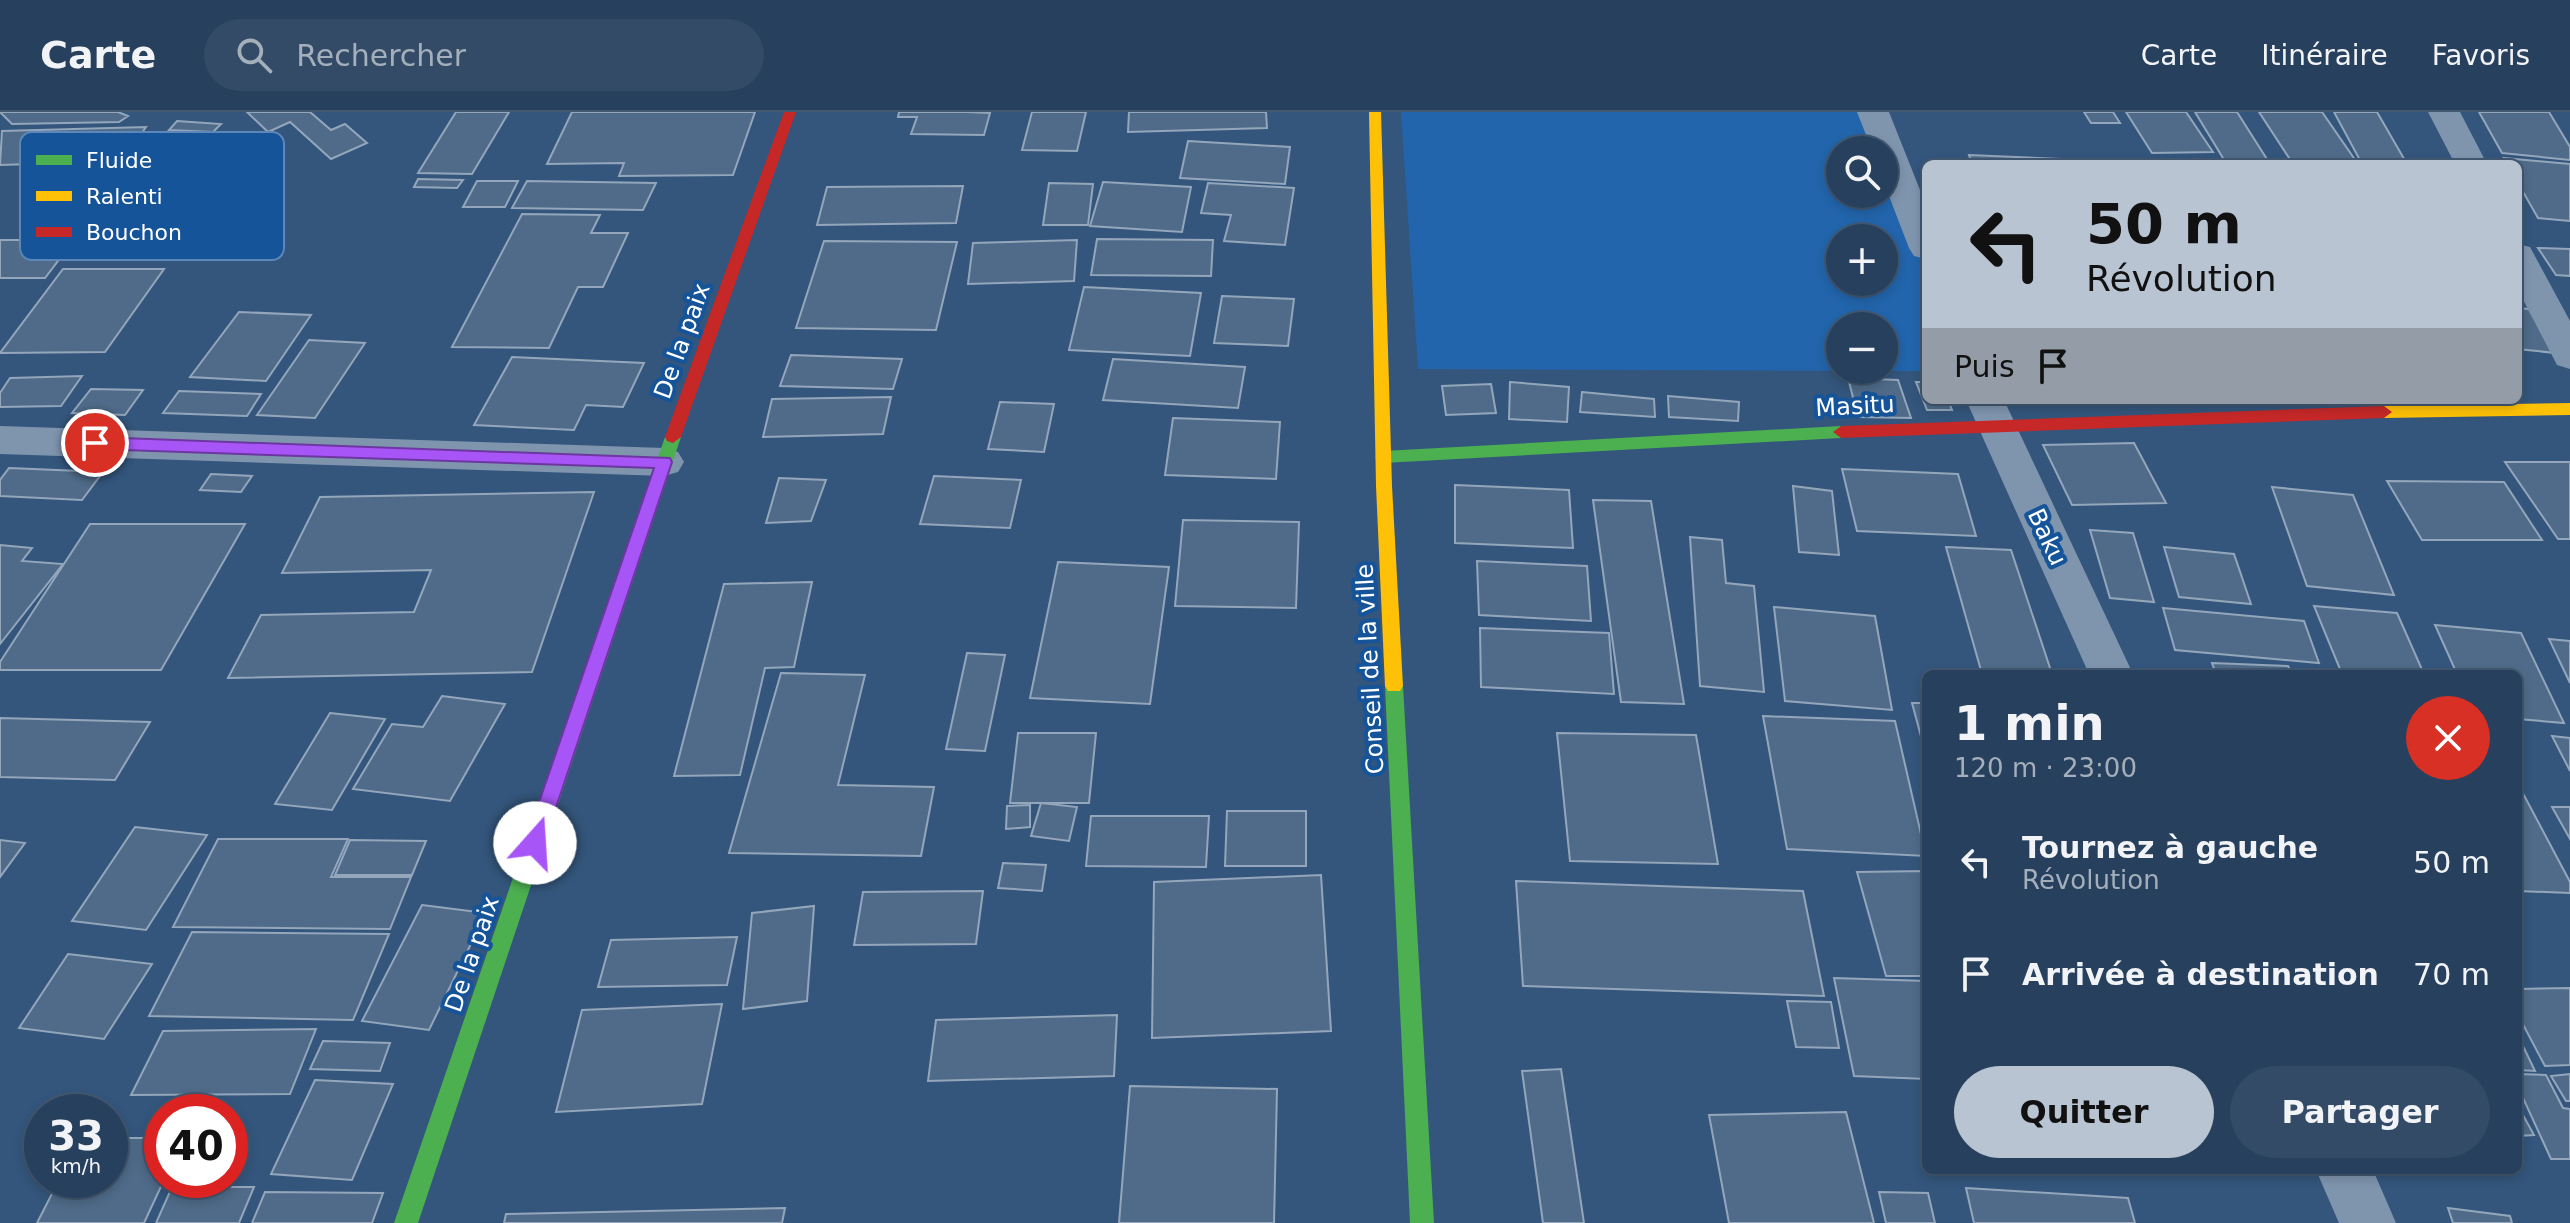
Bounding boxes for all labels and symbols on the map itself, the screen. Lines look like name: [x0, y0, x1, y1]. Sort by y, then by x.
legend: [20, 132, 284, 260]
text: Fluide: [86, 148, 152, 173]
text: Ralenti: [86, 184, 163, 209]
text: Bouchon: [86, 220, 182, 245]
street label: De la paix: [648, 279, 716, 403]
street label: Masitu: [1815, 390, 1895, 422]
pin: [61, 409, 129, 477]
street label: Baku: [2022, 504, 2072, 570]
street label: Conseil de la ville: [1351, 563, 1389, 775]
position arrow: [493, 801, 577, 885]
street label: De la paix: [439, 892, 505, 1016]
speed limit sign: 40: [144, 1094, 248, 1198]

